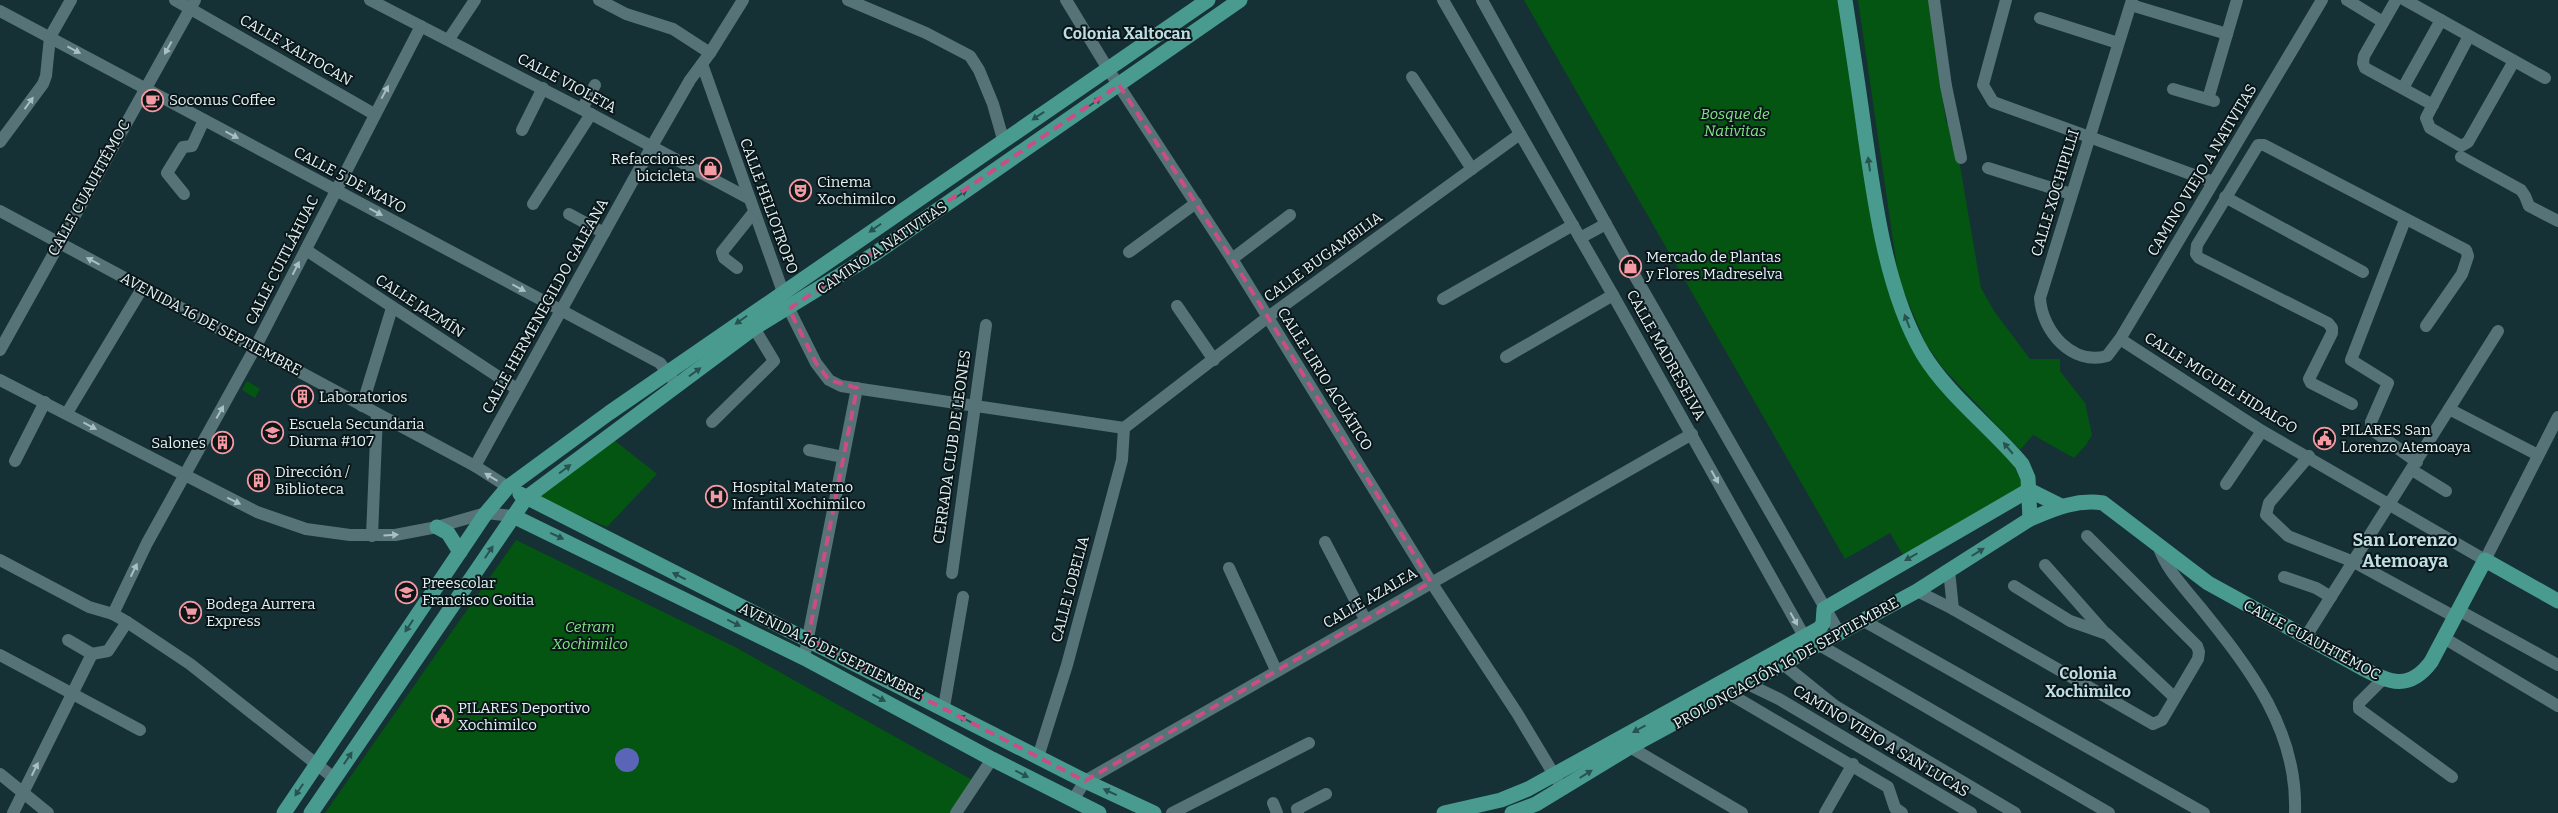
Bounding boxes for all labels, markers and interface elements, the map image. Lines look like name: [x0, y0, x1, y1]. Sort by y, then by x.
street label: CALLE XALTOCAN: [237, 11, 355, 90]
district label: Colonia Xaltocan: [1063, 24, 1192, 43]
one-way arrow: [164, 40, 172, 55]
one-way arrow: [67, 46, 81, 54]
street label: CALLE VIOLETA: [514, 49, 620, 117]
street label: CAMINO VIEJO A NATIVITAS: [2143, 81, 2261, 259]
one-way arrow: [381, 86, 390, 99]
cafe icon: Soconus Coffee: [141, 88, 165, 112]
place label: Soconus Coffee: [169, 91, 276, 109]
one-way arrow: [24, 96, 34, 110]
one-way arrow: [1088, 97, 1102, 107]
park label: Bosque de Nativitas: [1700, 105, 1770, 140]
one-way arrow: [1031, 111, 1045, 121]
street label: CALLE CUAUHTÉMOC: [44, 117, 134, 259]
street label: CALLE XOCHIPILLI: [2027, 127, 2083, 259]
one-way arrow: [225, 131, 240, 139]
street label: CALLE HELIOTROPO: [736, 136, 802, 276]
street label: CALLE 5 DE MAYO: [291, 143, 409, 217]
place label: Refacciones bicicleta: [611, 150, 695, 185]
one-way arrow: [1865, 155, 1873, 171]
shop icon: Refacciones bicicleta: [699, 156, 723, 180]
place label: Cinema Xochimilco: [817, 173, 896, 208]
theatre icon: Cinema Xochimilco: [789, 179, 813, 203]
one-way arrow: [955, 189, 968, 199]
street label: CALLE CUITLÁHUAC: [242, 192, 322, 328]
street label: CALLE HERMENEGILDO GALEANA: [478, 195, 612, 417]
street label: CAMINO A NATIVITAS: [813, 198, 951, 298]
one-way arrow: [368, 208, 383, 216]
street label: CALLE BUGAMBILIA: [1260, 208, 1386, 306]
one-way arrow: [868, 223, 882, 233]
place label: Mercado de Plantas y Flores Madreselva: [1645, 248, 1783, 283]
shop icon: Mercado de Plantas y Flores Madreselva: [1618, 254, 1642, 278]
one-way arrow: [86, 257, 100, 265]
one-way arrow: [292, 261, 300, 276]
street label: AVENIDA 16 DE SEPTIEMBRE: [117, 269, 305, 379]
street label: CALLE JAZMÍN: [372, 271, 468, 341]
one-way arrow: [512, 284, 526, 292]
street label: CALLE MADRESELVA: [1623, 287, 1709, 424]
street label: CALLE LIRIO ACUÁTICO: [1274, 304, 1376, 454]
one-way arrow: [1903, 314, 1911, 329]
one-way arrow: [735, 315, 748, 325]
street label: CALLE MIGUEL HIDALGO: [2141, 328, 2301, 438]
street label: CERRADA CLUB DE LEONES: [929, 349, 975, 545]
one-way arrow: [688, 366, 701, 377]
building icon: Laboratorios: [291, 385, 315, 409]
place label: Laboratorios: [319, 388, 408, 406]
one-way arrow: [216, 405, 224, 419]
place label: Escuela Secundaria Diurna #107: [289, 415, 425, 450]
school or university icon: Escuela Secundaria Diurna #107: [261, 421, 285, 445]
place label: PILARES San Lorenzo Atemoaya: [2341, 421, 2471, 456]
one-way arrow: [83, 422, 98, 430]
public building icon: PILARES San Lorenzo Atemoaya: [2313, 427, 2337, 451]
building icon: Salones: [210, 431, 234, 455]
place label: Salones: [151, 434, 206, 452]
one-way arrow: [2002, 441, 2013, 454]
place label: Dirección / Biblioteca: [275, 463, 350, 498]
one-way arrow: [558, 463, 571, 474]
building icon: Dirección / Biblioteca: [247, 469, 271, 493]
one-way arrow: [1711, 469, 1719, 484]
one-way arrow: [485, 472, 498, 481]
place label: Hospital Materno Infantil Xochimilco: [732, 478, 866, 513]
hospital icon: Hospital Materno Infantil Xochimilco: [704, 484, 728, 508]
one-way arrow: [227, 497, 241, 505]
district label: San Lorenzo Atemoaya: [2353, 529, 2457, 572]
one-way arrow: [383, 530, 399, 538]
one-way arrow: [550, 533, 564, 541]
street label: CALLE LOBELIA: [1047, 533, 1093, 644]
one-way arrow: [484, 545, 493, 558]
one-way arrow: [1972, 547, 1985, 557]
one-way arrow: [1904, 553, 1918, 561]
one-way arrow: [130, 563, 138, 577]
street label: CALLE AZALEA: [1320, 564, 1421, 632]
one-way arrow: [672, 572, 686, 580]
place label: Preescolar Francisco Goitia: [422, 574, 534, 609]
school or university icon: Preescolar Francisco Goitia: [394, 580, 418, 604]
street label: PROLONGACIÓN 16 DE SEPTIEMBRE: [1670, 593, 1902, 733]
place label: Bodega Aurrera Express: [206, 595, 315, 630]
street label: CALLE CUAUHTÉMOC: [2240, 596, 2384, 684]
street label: AVENIDA 16 DE SEPTIEMBRE: [736, 599, 926, 703]
supermarket icon: Bodega Aurrera Express: [178, 601, 202, 625]
one-way arrow: [1790, 611, 1798, 626]
park label: Cetram Xochimilco: [551, 618, 628, 653]
one-way arrow: [727, 619, 742, 627]
one-way arrow: [404, 620, 414, 633]
district label: Colonia Xochimilco: [2045, 664, 2131, 701]
street label: CAMINO VIEJO A SAN LUCAS: [1790, 681, 1972, 801]
one-way arrow: [871, 694, 886, 702]
place label: PILARES Deportivo Xochimilco: [458, 699, 590, 734]
public building icon: PILARES Deportivo Xochimilco: [430, 705, 454, 729]
one-way arrow: [958, 715, 973, 723]
one-way arrow: [1632, 725, 1647, 733]
one-way arrow: [343, 751, 353, 765]
one-way arrow: [31, 762, 39, 777]
one-way arrow: [1015, 770, 1030, 778]
one-way arrow: [1579, 770, 1592, 779]
one-way arrow: [294, 784, 304, 797]
one-way arrow: [1103, 788, 1117, 796]

